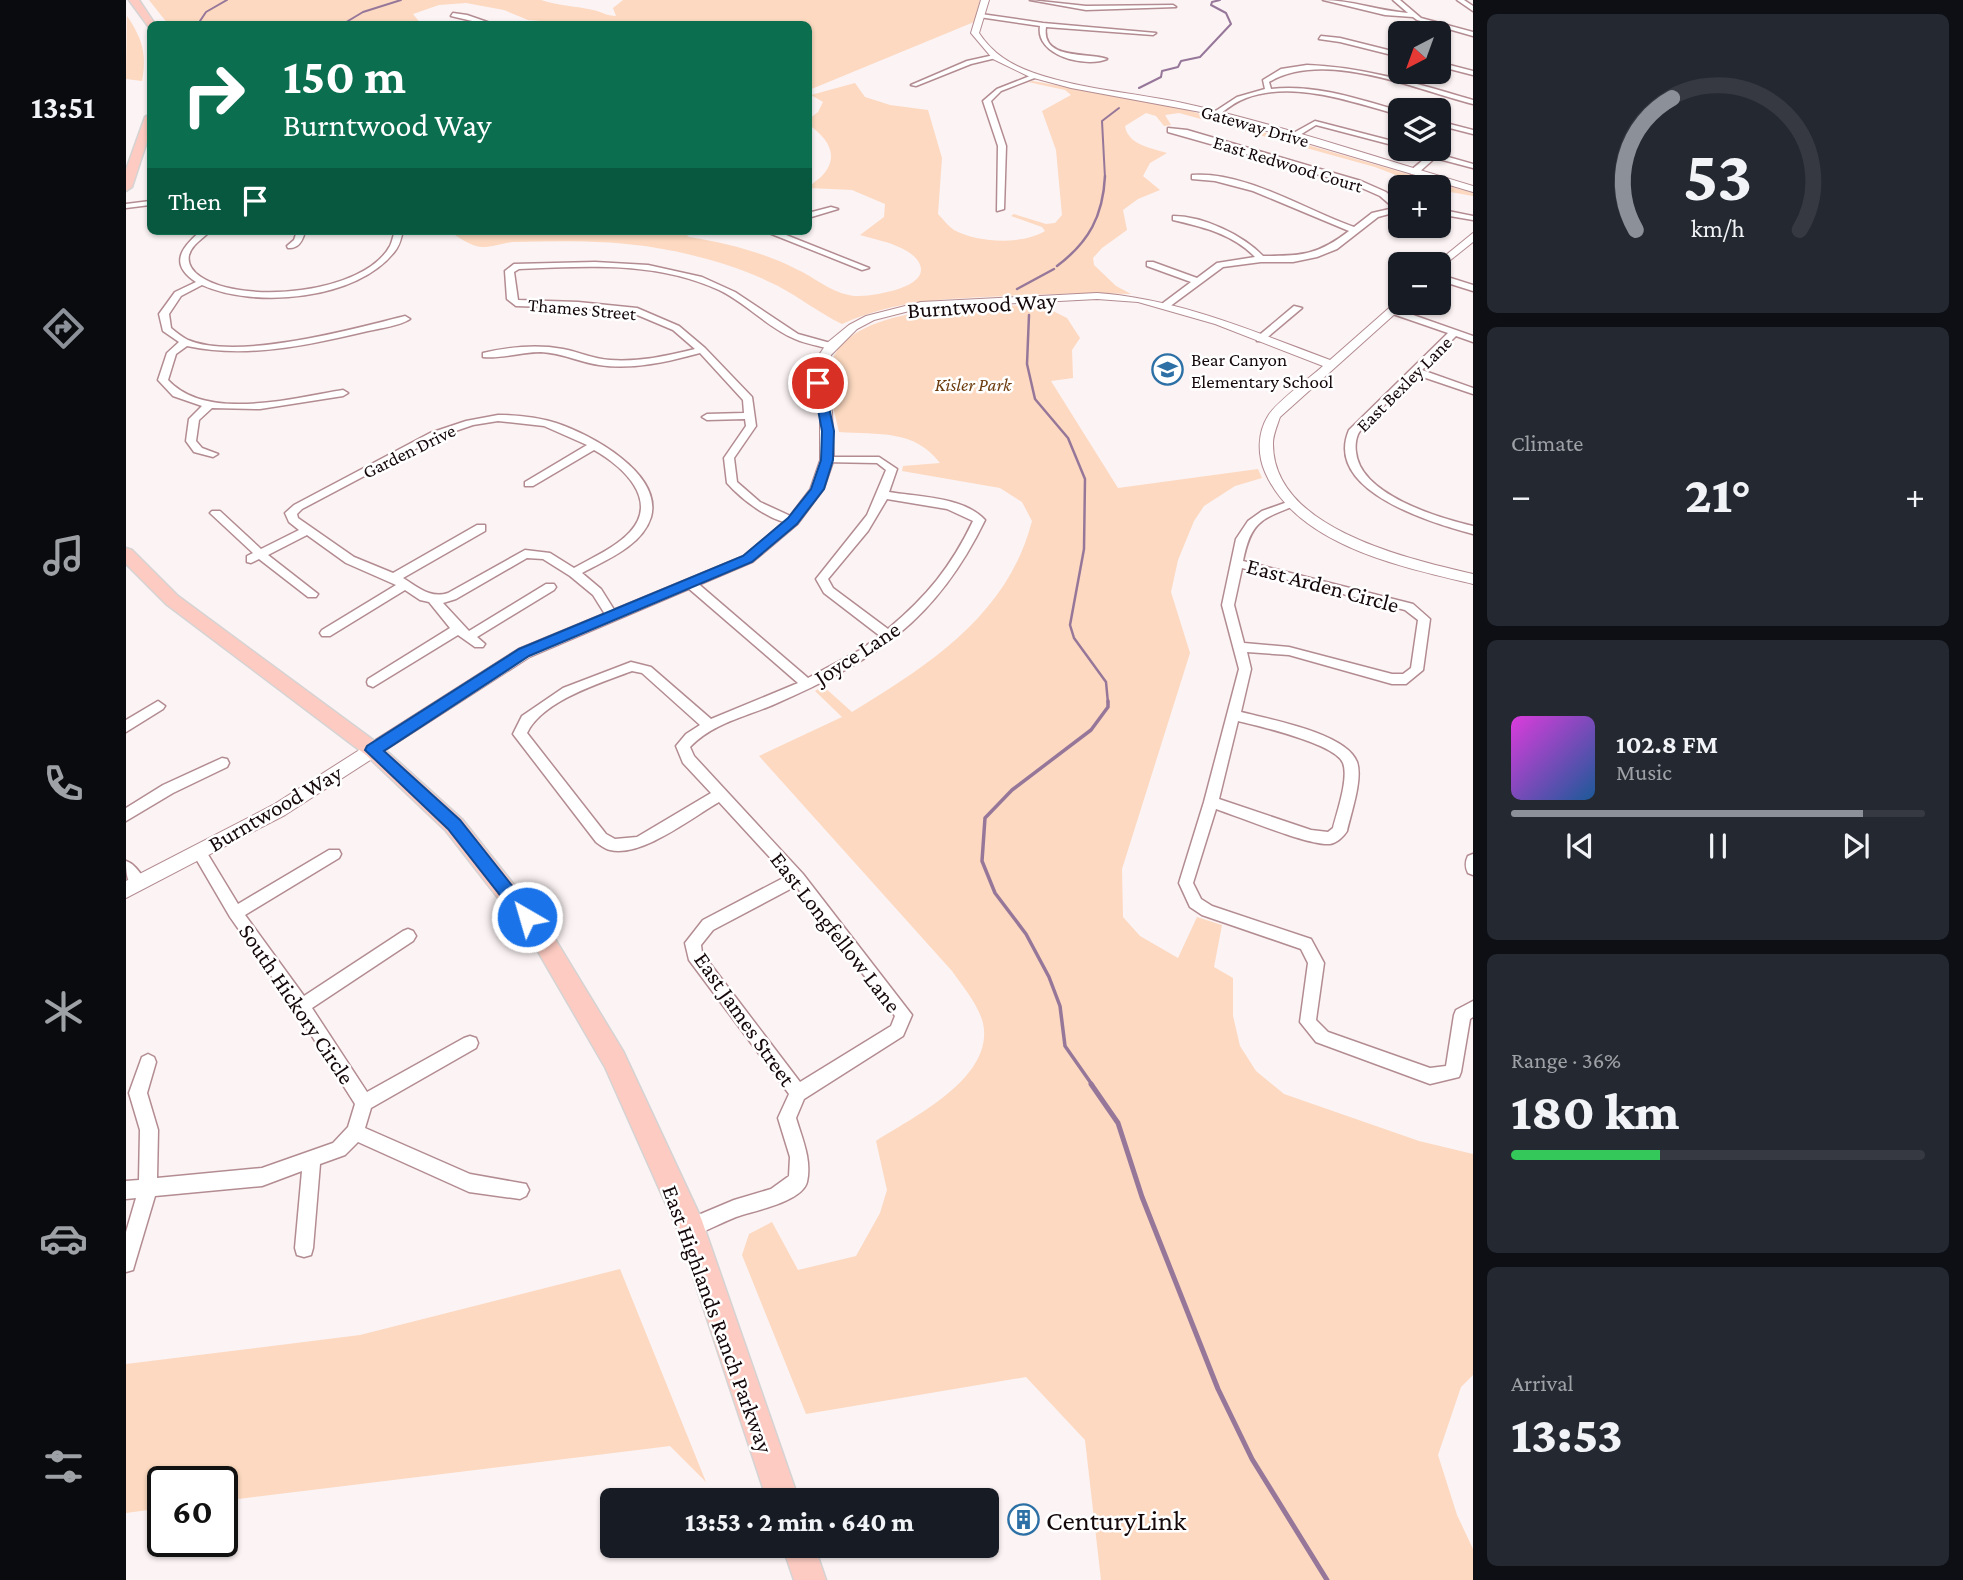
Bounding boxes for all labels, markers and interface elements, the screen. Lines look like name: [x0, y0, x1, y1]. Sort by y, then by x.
north arrow: [1388, 21, 1451, 84]
map controls: [1388, 21, 1451, 315]
icon: right: [168, 49, 259, 140]
text: 150 m: [283, 49, 406, 104]
text: 13:51: [31, 89, 95, 125]
button: layers: [1388, 98, 1451, 161]
street label: Gateway Drive: [1199, 101, 1311, 151]
text: Burntwood Way: [283, 107, 492, 143]
street label: East Redwood Court: [1211, 131, 1366, 197]
text: 53: [1683, 135, 1753, 216]
button: +: [1388, 175, 1451, 238]
icon: arrive: [236, 182, 274, 220]
text: Then: [168, 187, 222, 216]
text: km/h: [1691, 214, 1745, 241]
button: −: [1388, 252, 1451, 315]
street label: Burntwood Way: [906, 287, 1058, 323]
street label: Thames Street: [527, 294, 638, 324]
icon: directions: [39, 304, 88, 353]
street label: East Bexley Lane: [1352, 332, 1456, 436]
place label: Bear Canyon Elementary School: [1191, 349, 1333, 392]
pin: [788, 353, 848, 413]
school or university icon: Bear Canyon Elementary School: [1151, 353, 1185, 387]
icon: arrive: [799, 364, 837, 402]
park label: Kisler Park: [935, 374, 1012, 395]
street label: Garden Drive: [359, 420, 459, 482]
text: Climate: [1511, 430, 1583, 456]
text: 21°: [1685, 465, 1751, 523]
text: −: [1511, 474, 1531, 516]
text: +: [1905, 474, 1925, 516]
icon: music: [39, 531, 88, 580]
street label: East Arden Circle: [1244, 552, 1402, 618]
street label: Joyce Lane: [808, 616, 905, 691]
text: 102.8 FM: [1616, 730, 1718, 759]
icon: phone: [39, 759, 88, 808]
street label: Burntwood Way: [204, 759, 347, 857]
text: Music: [1616, 759, 1672, 785]
icon: previous: [1561, 827, 1599, 865]
icon: pause: [1699, 827, 1737, 865]
icon: next: [1837, 827, 1875, 865]
street label: East Longfellow Lane: [765, 847, 907, 1017]
position arrow: [490, 880, 564, 954]
street label: South Hickory Circle: [234, 919, 360, 1089]
street label: East James Street: [689, 947, 801, 1091]
icon: climate: [39, 987, 88, 1036]
text: Range · 36%: [1511, 1047, 1621, 1073]
text: 180 km: [1511, 1082, 1679, 1140]
street label: East Highlands Ranch Parkway: [657, 1181, 779, 1457]
icon: car: [39, 1214, 88, 1263]
text: Arrival: [1511, 1370, 1574, 1396]
text: 13:53: [1511, 1405, 1623, 1463]
icon: filters: [39, 1442, 88, 1491]
speed limit sign: 60: [147, 1466, 238, 1557]
building icon: CenturyLink: [1006, 1503, 1040, 1537]
place label: CenturyLink: [1046, 1505, 1187, 1536]
text: 13:53 · 2 min · 640 m: [685, 1508, 914, 1537]

